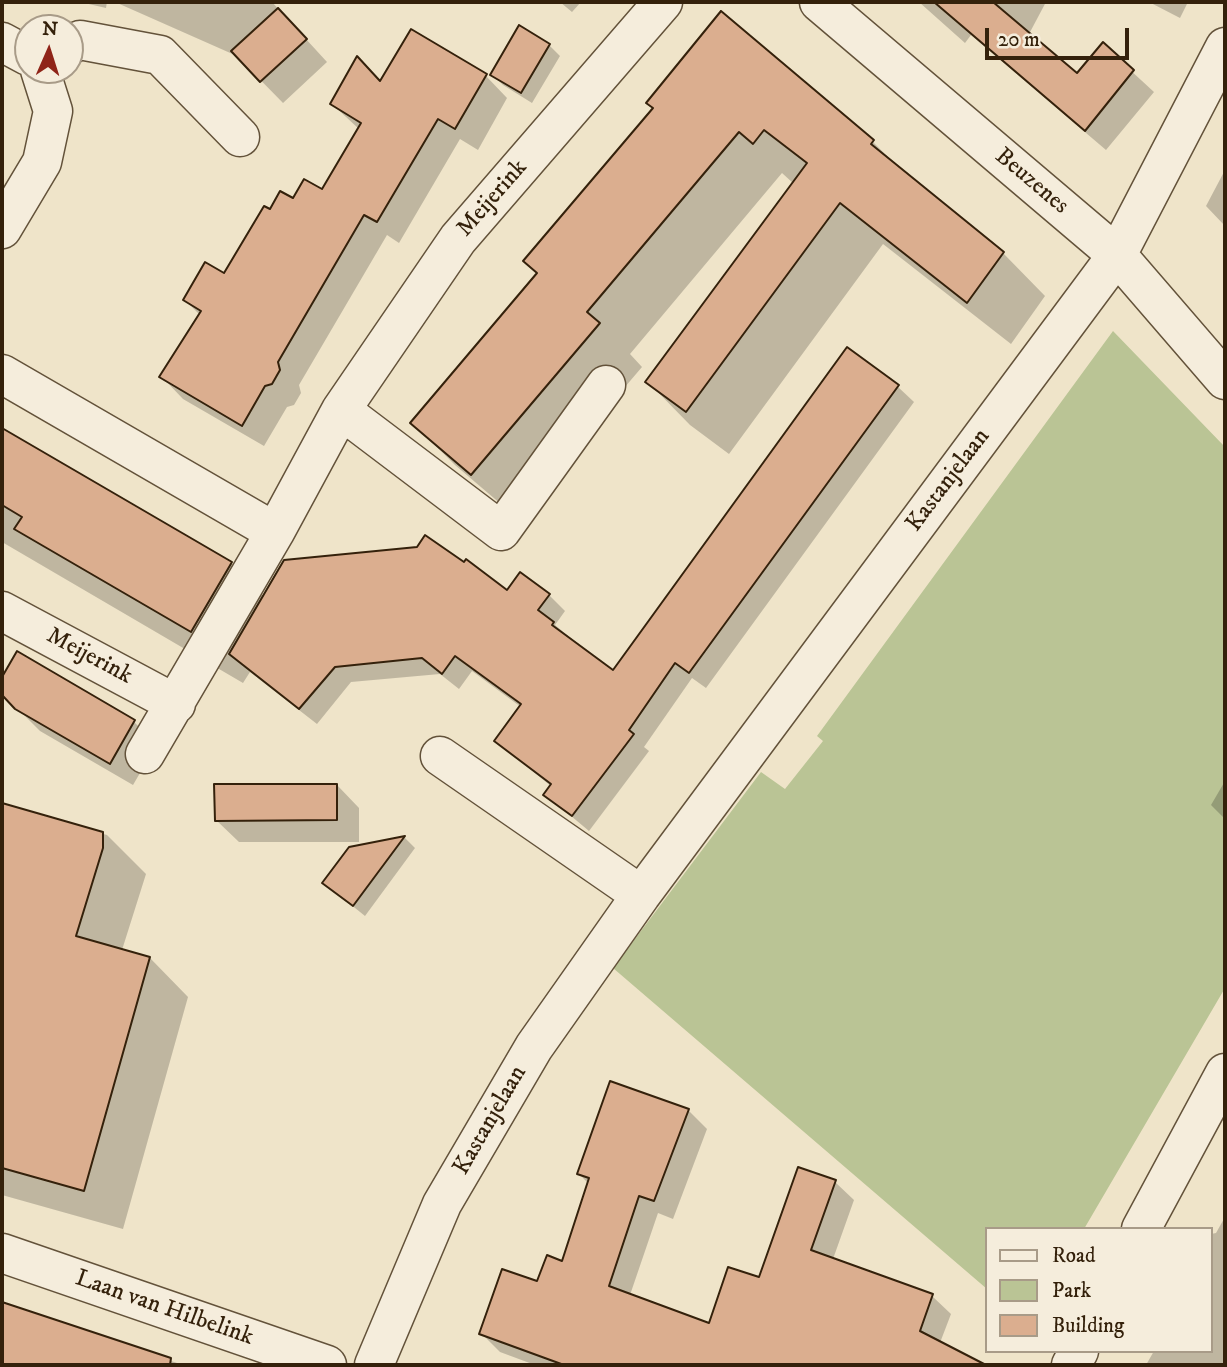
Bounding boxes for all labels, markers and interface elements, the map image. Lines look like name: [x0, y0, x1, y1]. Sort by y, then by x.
north arrow: [14, 14, 84, 84]
scale bar: [989, 14, 1132, 58]
text: N: [42, 18, 58, 41]
text: 20 m: [998, 27, 1040, 53]
street label: Beuzenes: [988, 143, 1074, 221]
street label: Meijerink: [452, 154, 534, 244]
street label: Kastanjelaan: [901, 424, 997, 538]
street label: Meijerink: [41, 622, 137, 692]
street label: Kastanjelaan: [448, 1061, 534, 1181]
legend: [986, 1227, 1213, 1353]
text: Road: [1052, 1243, 1096, 1269]
street label: Laan van Hilbelink: [71, 1265, 257, 1353]
text: Park: [1052, 1278, 1091, 1304]
text: Building: [1052, 1313, 1124, 1339]

